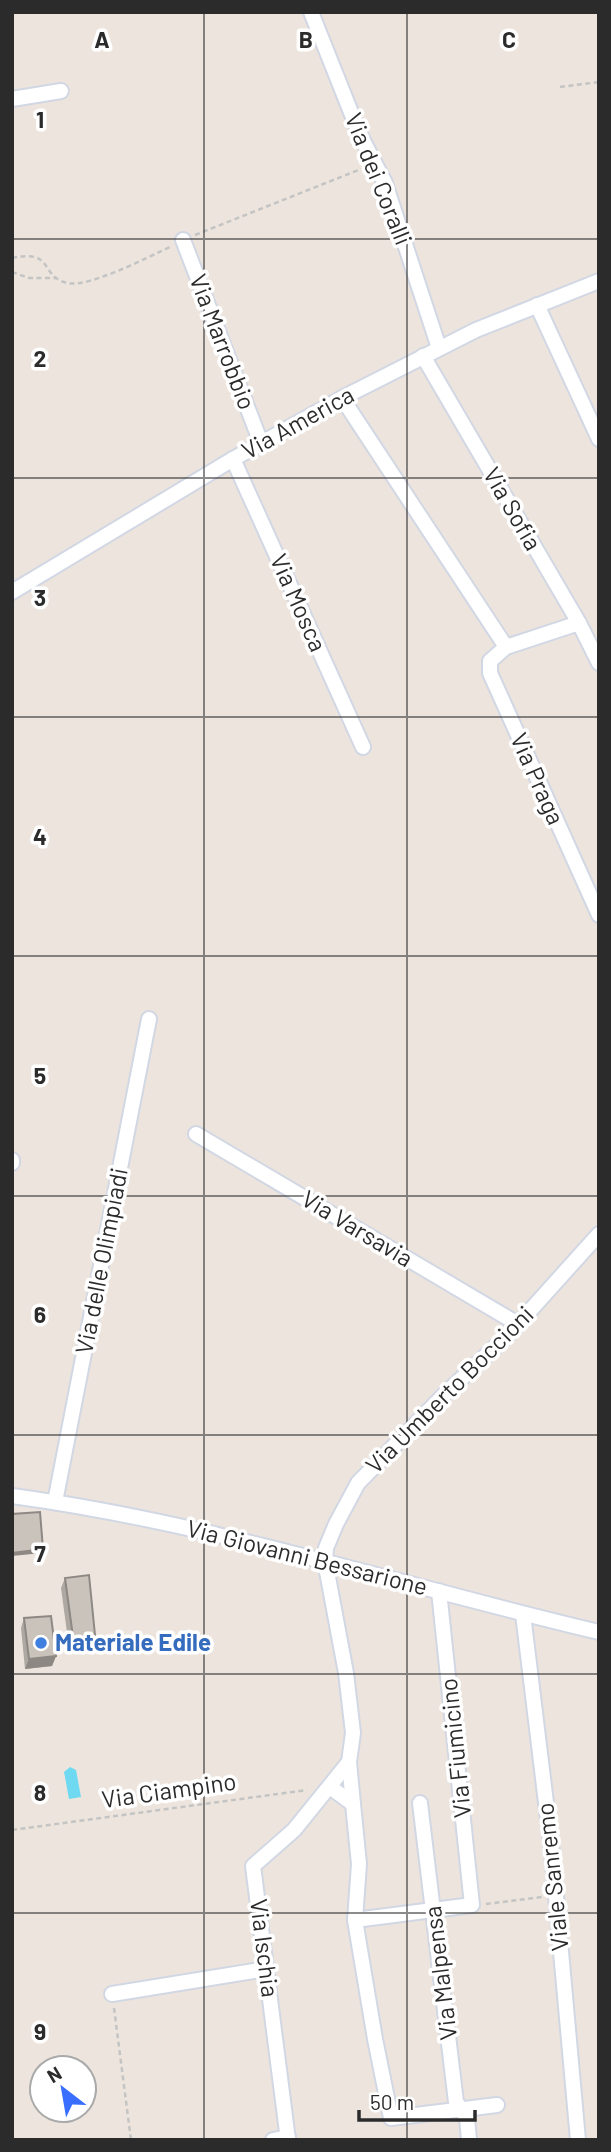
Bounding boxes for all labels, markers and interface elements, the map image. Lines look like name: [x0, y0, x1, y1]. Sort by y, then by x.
text: A: [94, 25, 110, 53]
text: B: [299, 25, 313, 53]
text: C: [502, 25, 516, 53]
text: 1: [36, 105, 44, 133]
street label: Via dei Coralli: [340, 108, 419, 249]
street label: Via Marrobbio: [184, 270, 262, 413]
text: 2: [34, 344, 46, 372]
street label: Via America: [236, 379, 359, 464]
street label: Via Sofia: [478, 461, 549, 555]
street label: Via Mosca: [265, 549, 334, 656]
text: 3: [34, 583, 46, 611]
street label: Via Praga: [505, 728, 571, 829]
text: 4: [33, 822, 47, 850]
text: 5: [34, 1061, 46, 1089]
street label: Via delle Olimpiadi: [68, 1165, 133, 1356]
street label: Via Varsavia: [297, 1183, 419, 1272]
street label: Via Umberto Boccioni: [359, 1299, 539, 1479]
text: 6: [34, 1300, 46, 1328]
street label: Via Giovanni Bessarione: [184, 1513, 431, 1600]
text: 7: [34, 1539, 46, 1567]
place label: Materiale Edile: [55, 1627, 211, 1656]
marker: Materiale Edile: [33, 1635, 49, 1651]
street label: Via Fiumicino: [433, 1677, 476, 1819]
street label: Via Ciampino: [100, 1766, 238, 1813]
text: 8: [34, 1778, 46, 1806]
street label: Viale Sanremo: [529, 1802, 574, 1953]
street label: Via Ischia: [245, 1897, 286, 1999]
street label: Via Malpensa: [417, 1904, 462, 2042]
text: 9: [34, 2017, 46, 2045]
north arrow: [28, 2054, 98, 2124]
text: N: [43, 2061, 65, 2087]
scale bar: [359, 2078, 475, 2122]
text: 50 m: [370, 2089, 414, 2114]

